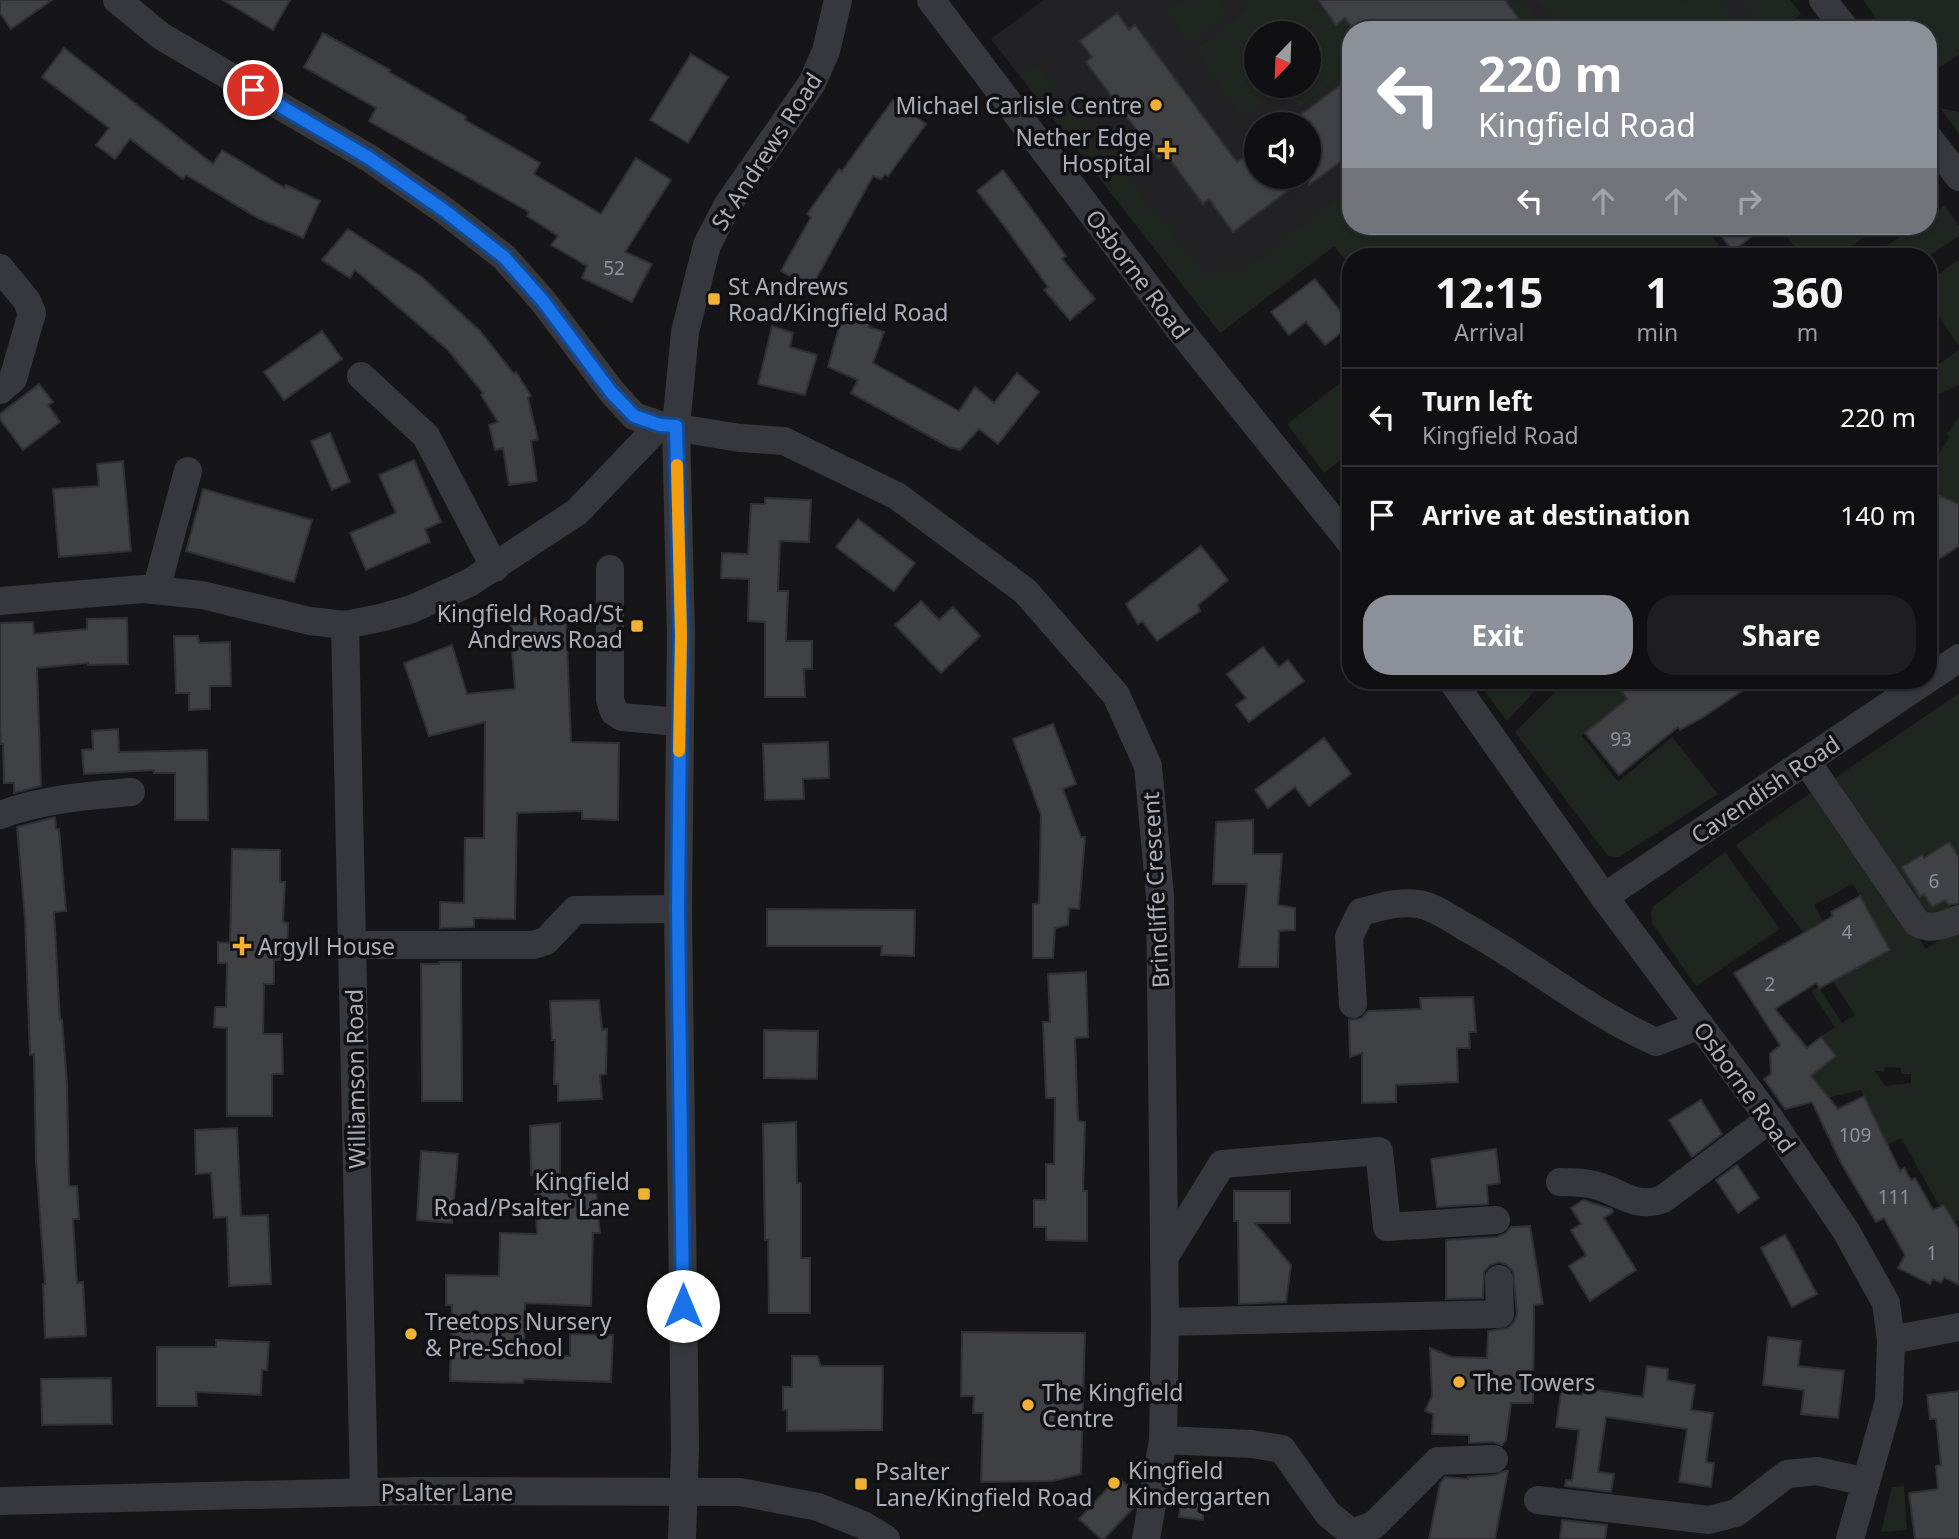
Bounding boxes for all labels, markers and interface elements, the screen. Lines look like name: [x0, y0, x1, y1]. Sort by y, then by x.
north arrow: [1244, 21, 1321, 98]
map controls: [1244, 21, 1321, 189]
text: 220 m: [1478, 40, 1623, 106]
icon: left: [1363, 49, 1454, 140]
pin: [223, 60, 283, 120]
street label: St Andrews Road: [703, 66, 829, 236]
icon: arrive: [234, 71, 272, 109]
place label: Michael Carlisle Centre: [895, 89, 1142, 121]
marker: Michael Carlisle Centre: [1148, 97, 1164, 113]
text: Kingfield Road: [1478, 103, 1696, 146]
button: sound: [1244, 112, 1321, 189]
place label: Nether Edge Hospital: [1016, 121, 1151, 179]
marker: Nether Edge Hospital: [1157, 140, 1177, 160]
icon: left: [1511, 182, 1549, 220]
icon: ahead: [1584, 182, 1622, 220]
icon: ahead: [1657, 182, 1695, 220]
icon: right: [1730, 182, 1768, 220]
street label: Osborne Road: [1079, 202, 1197, 346]
house number: 52: [603, 255, 625, 281]
text: 12:15: [1435, 263, 1543, 320]
text: 1: [1645, 263, 1669, 320]
text: 360: [1772, 263, 1844, 320]
place label: St Andrews Road/Kingfield Road: [728, 270, 949, 328]
marker: St Andrews Road/Kingfield Road: [706, 291, 722, 307]
text: Arrival: [1454, 316, 1524, 348]
text: min: [1637, 316, 1678, 348]
text: m: [1797, 316, 1818, 348]
text: Turn left: [1422, 383, 1533, 419]
icon: left: [1363, 398, 1401, 436]
text: 220 m: [1840, 399, 1916, 435]
text: Kingfield Road: [1422, 419, 1579, 451]
icon: arrive: [1363, 496, 1401, 534]
text: Arrive at destination: [1422, 497, 1691, 533]
text: 140 m: [1840, 497, 1916, 533]
button: Exit: [1363, 595, 1633, 675]
button: Share: [1647, 595, 1916, 675]
place label: Kingfield Road/St Andrews Road: [437, 597, 623, 655]
marker: Kingfield Road/St Andrews Road: [629, 618, 645, 634]
house number: 93: [1610, 726, 1632, 752]
street label: Cavendish Road: [1684, 727, 1846, 851]
street label: Brincliffe Crescent: [1134, 791, 1176, 989]
house number: 6: [1929, 868, 1939, 894]
house number: 4: [1842, 919, 1853, 945]
place label: Argyll House: [258, 930, 395, 962]
marker: Argyll House: [232, 936, 252, 956]
house number: 2: [1765, 971, 1775, 997]
street label: Williamson Road: [337, 989, 373, 1169]
street label: Osborne Road: [1687, 1015, 1803, 1159]
house number: 109: [1839, 1122, 1871, 1148]
place label: Kingfield Road/Psalter Lane: [434, 1165, 630, 1223]
house number: 111: [1878, 1184, 1910, 1210]
marker: Kingfield Road/Psalter Lane: [636, 1186, 652, 1202]
house number: 1: [1927, 1240, 1937, 1266]
position arrow: [646, 1269, 720, 1343]
place label: Treetops Nursery & Pre-School: [425, 1305, 612, 1363]
marker: Treetops Nursery & Pre-School: [403, 1326, 419, 1342]
place label: The Towers: [1473, 1366, 1595, 1398]
marker: The Towers: [1451, 1374, 1467, 1390]
place label: The Kingfield Centre: [1042, 1376, 1183, 1434]
marker: The Kingfield Centre: [1020, 1397, 1036, 1413]
place label: Kingfield Kindergarten: [1128, 1454, 1271, 1512]
place label: Psalter Lane/Kingfield Road: [875, 1455, 1092, 1513]
marker: Kingfield Kindergarten: [1106, 1475, 1122, 1491]
street label: Psalter Lane: [381, 1476, 513, 1508]
marker: Psalter Lane/Kingfield Road: [853, 1476, 869, 1492]

